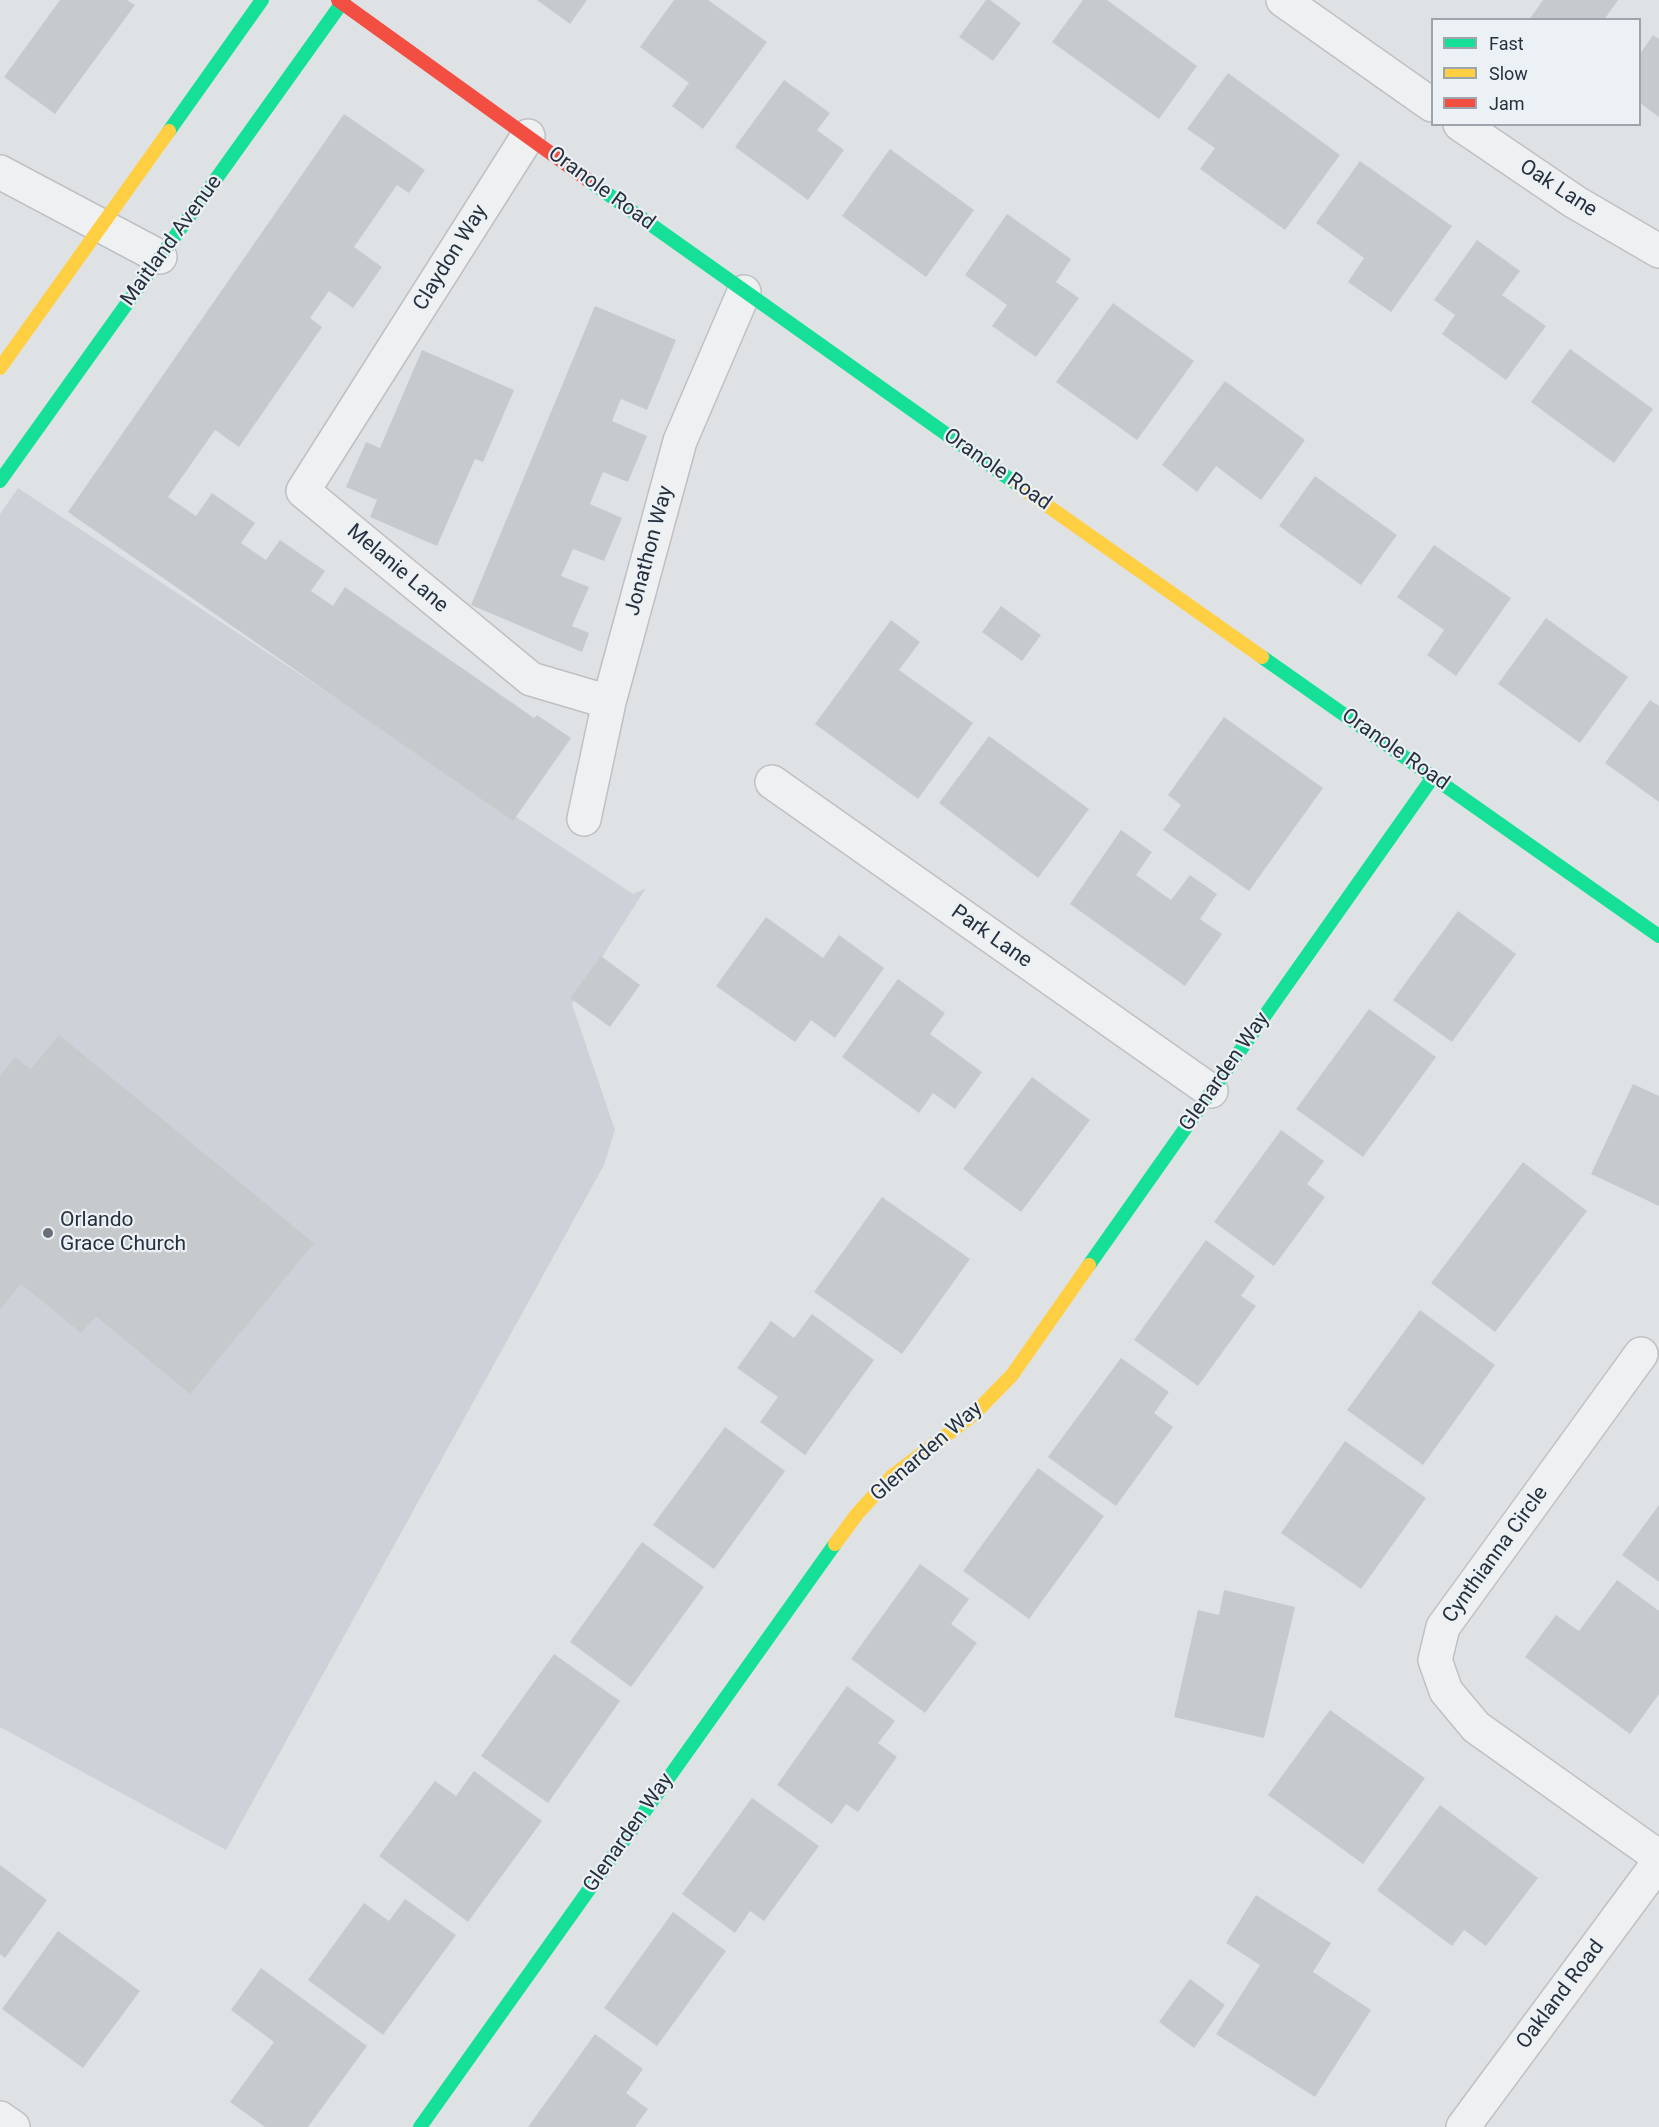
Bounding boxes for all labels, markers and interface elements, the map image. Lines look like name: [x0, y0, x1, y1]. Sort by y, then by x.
legend: [1431, 18, 1641, 126]
text: Fast: [1489, 33, 1524, 54]
text: Slow: [1489, 63, 1528, 84]
text: Jam: [1489, 93, 1525, 114]
street label: Oranole Road: [543, 142, 659, 236]
street label: Oak Lane: [1515, 155, 1601, 223]
street label: Maitland Avenue: [116, 171, 228, 311]
street label: Claydon Way: [409, 200, 493, 316]
street label: Oranole Road: [938, 424, 1056, 516]
street label: Jonathon Way: [621, 483, 679, 619]
street label: Melanie Lane: [341, 519, 453, 619]
street label: Oranole Road: [1336, 704, 1454, 796]
street label: Park Lane: [946, 900, 1036, 974]
street label: Glenarden Way: [1175, 1008, 1275, 1136]
place label: Orlando Grace Church: [60, 1208, 186, 1258]
marker: Orlando Grace Church: [41, 1226, 55, 1240]
street label: Glenarden Way: [866, 1397, 988, 1507]
street label: Cynthianna Circle: [1438, 1482, 1554, 1628]
street label: Glenarden Way: [579, 1769, 679, 1897]
street label: Oakland Road: [1512, 1936, 1610, 2054]

